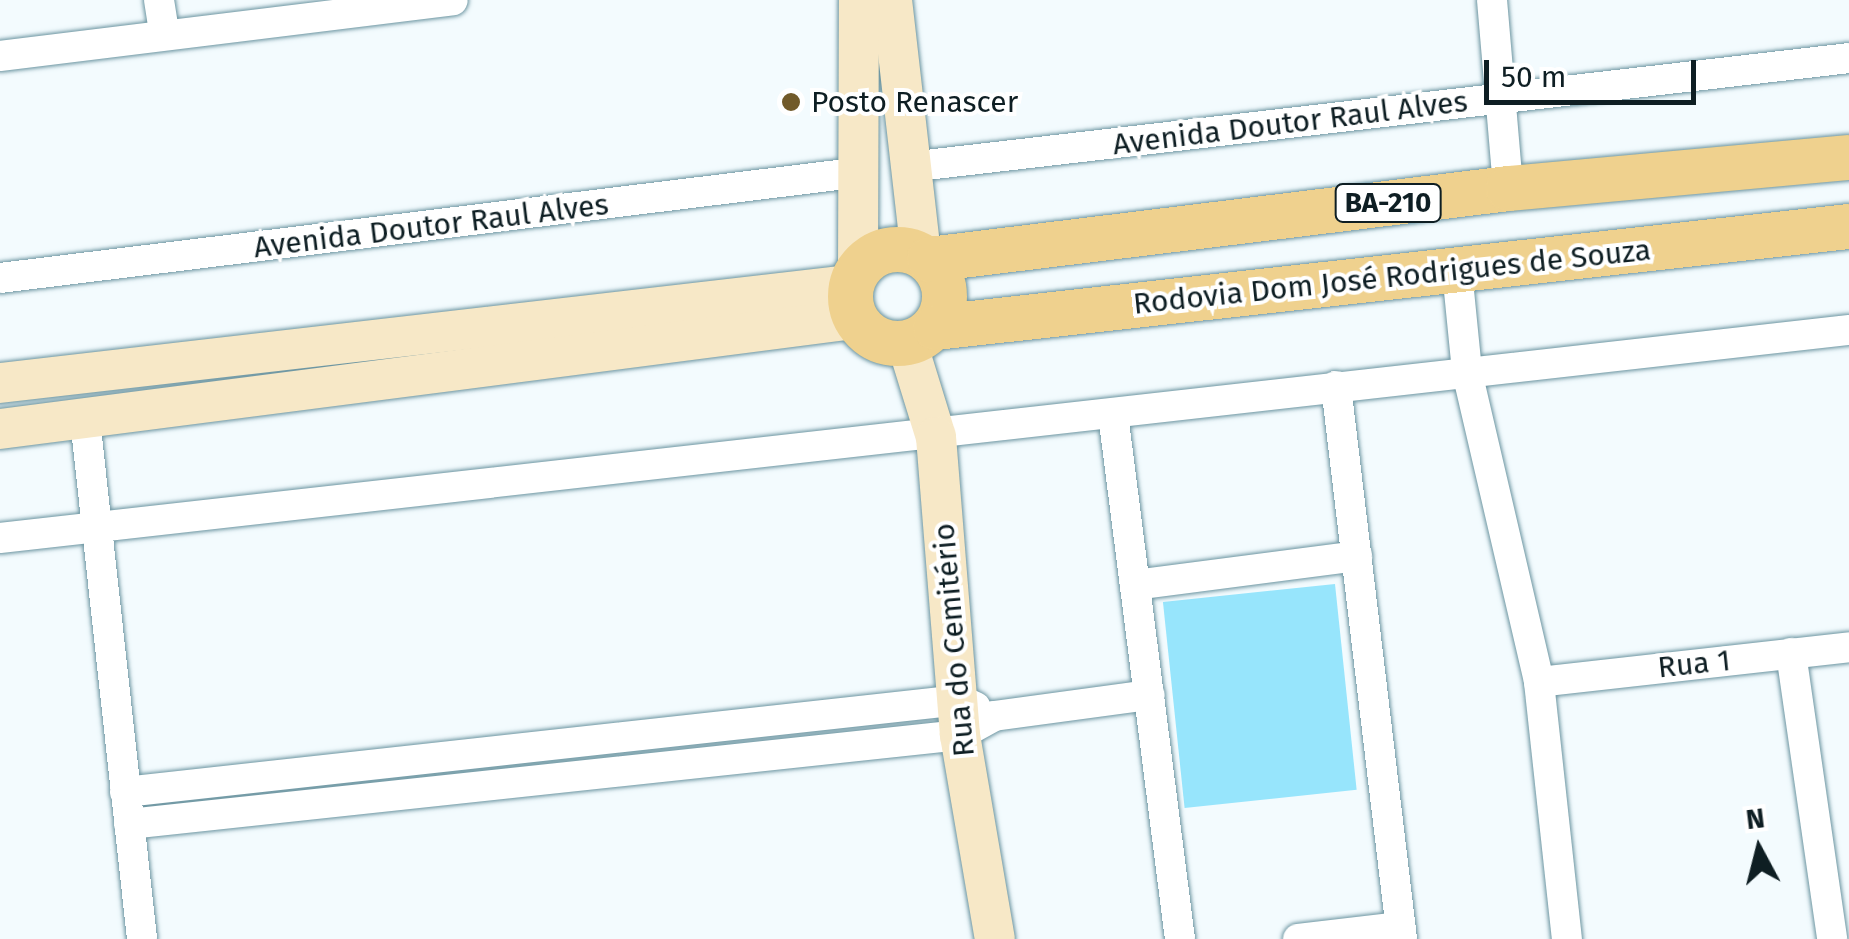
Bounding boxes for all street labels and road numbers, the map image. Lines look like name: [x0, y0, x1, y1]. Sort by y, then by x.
street label: Avenida Doutor Raul Alves: [1111, 83, 1469, 163]
road number: BA-210: [1333, 180, 1443, 226]
street label: Avenida Doutor Raul Alves: [252, 186, 610, 266]
street label: Rodovia Dom José Rodrigues de Souza: [1131, 232, 1653, 322]
street label: Rua do Cemitério: [926, 522, 982, 758]
street label: Rua 1: [1656, 642, 1732, 686]

